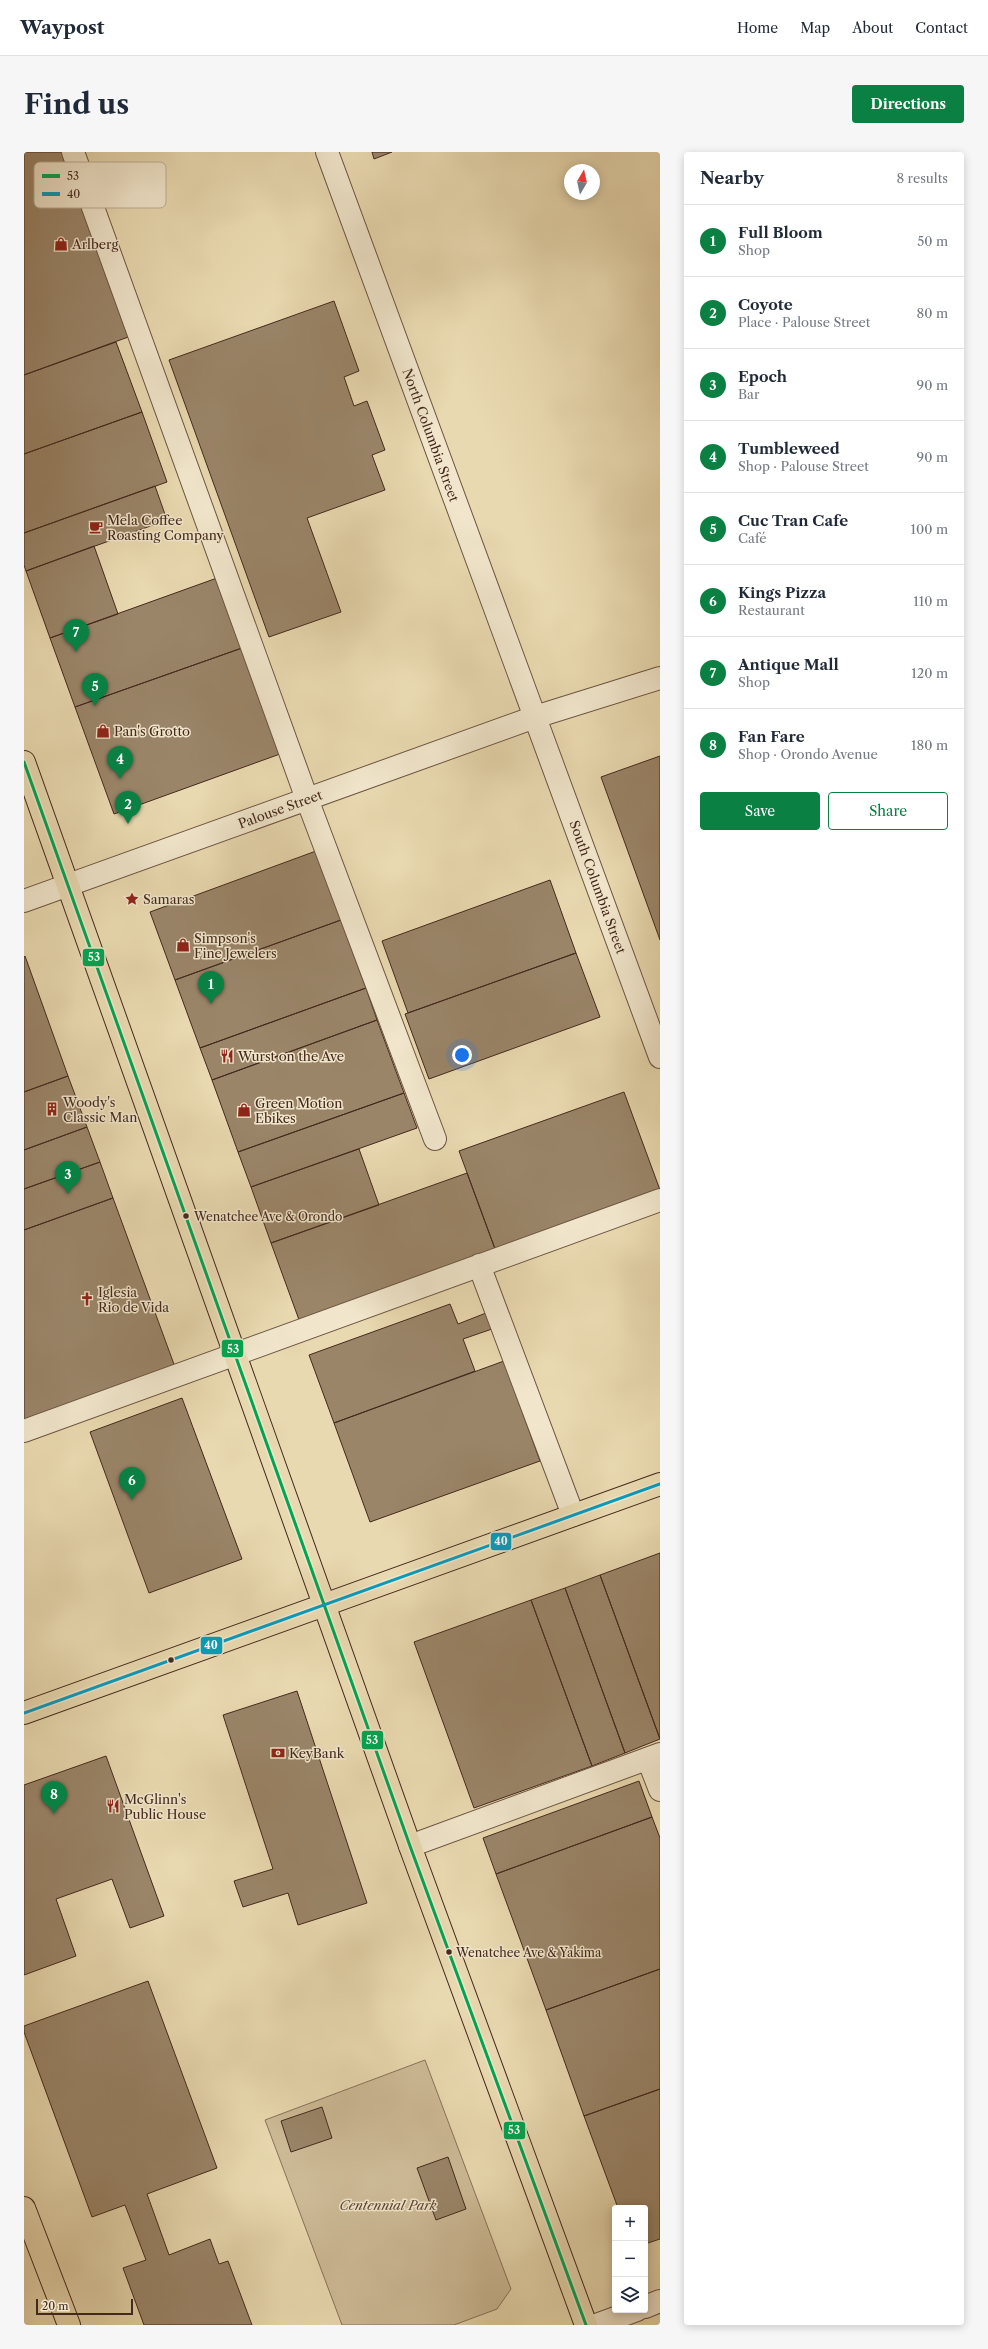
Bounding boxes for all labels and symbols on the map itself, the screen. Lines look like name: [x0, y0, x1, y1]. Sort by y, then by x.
legend: [34, 162, 166, 208]
north arrow: [564, 164, 600, 200]
text: 53: [67, 169, 79, 183]
text: 40: [67, 187, 80, 201]
shop icon: Arlberg: [53, 236, 69, 252]
place label: Arlberg: [71, 236, 119, 252]
street label: North Columbia Street: [399, 366, 463, 504]
place label: Mela Coffee Roasting Company: [107, 512, 225, 543]
cafe icon: Mela Coffee Roasting Company: [88, 519, 104, 535]
pin: 7: [63, 619, 89, 652]
pin: 5: [82, 673, 108, 706]
shop icon: Pan's Grotto: [95, 723, 111, 739]
place label: Pan's Grotto: [114, 723, 190, 739]
pin: 4: [107, 746, 133, 779]
street label: Palouse Street: [236, 786, 325, 832]
pin: 2: [115, 791, 141, 824]
street label: South Columbia Street: [566, 818, 630, 956]
place icon: Samaras: [124, 891, 140, 907]
place label: Samaras: [143, 891, 195, 907]
place label: Simpson's Fine Jewelers: [194, 930, 277, 961]
shop icon: Simpson's Fine Jewelers: [175, 937, 191, 953]
line badge: 53: [82, 948, 105, 967]
text: 53: [88, 950, 100, 964]
pin: 1: [198, 971, 224, 1004]
your location: [452, 1045, 472, 1065]
restaurant icon: Wurst on the Ave: [219, 1048, 235, 1064]
place label: Wurst on the Ave: [237, 1048, 344, 1064]
place label: Woody's Classic Man: [62, 1094, 137, 1125]
place label: Green Motion Ebikes: [255, 1095, 342, 1126]
building icon: Woody's Classic Man: [44, 1101, 60, 1117]
shop icon: Green Motion Ebikes: [236, 1102, 252, 1118]
pin: 3: [55, 1161, 81, 1194]
place label: Wenatchee Ave & Orondo: [193, 1209, 342, 1224]
marker: Wenatchee Ave & Orondo: [181, 1211, 191, 1221]
place label: Iglesia Rio de Vida: [98, 1284, 169, 1315]
church icon: Iglesia Rio de Vida: [79, 1291, 95, 1307]
line badge: 53: [221, 1339, 244, 1358]
text: 53: [227, 1342, 239, 1356]
pin: 6: [119, 1467, 145, 1500]
line badge: 40: [490, 1532, 512, 1551]
text: 40: [494, 1534, 508, 1548]
line badge: 40: [200, 1636, 223, 1655]
text: 40: [204, 1638, 218, 1652]
unlabelled marker: [166, 1655, 176, 1665]
line badge: 53: [361, 1730, 384, 1750]
text: 53: [366, 1733, 378, 1747]
bank icon: KeyBank: [270, 1745, 286, 1761]
place label: KeyBank: [289, 1745, 345, 1761]
pin: 8: [41, 1781, 67, 1814]
place label: McGlinn's Public House: [124, 1791, 206, 1822]
restaurant icon: McGlinn's Public House: [105, 1798, 121, 1814]
place label: Wenatchee Ave & Yakima: [455, 1945, 602, 1960]
marker: Wenatchee Ave & Yakima: [444, 1947, 454, 1957]
line badge: 53: [503, 2121, 526, 2140]
text: 53: [508, 2123, 520, 2137]
park label: Centennial Park: [339, 2197, 437, 2213]
scale bar: [36, 2297, 133, 2316]

